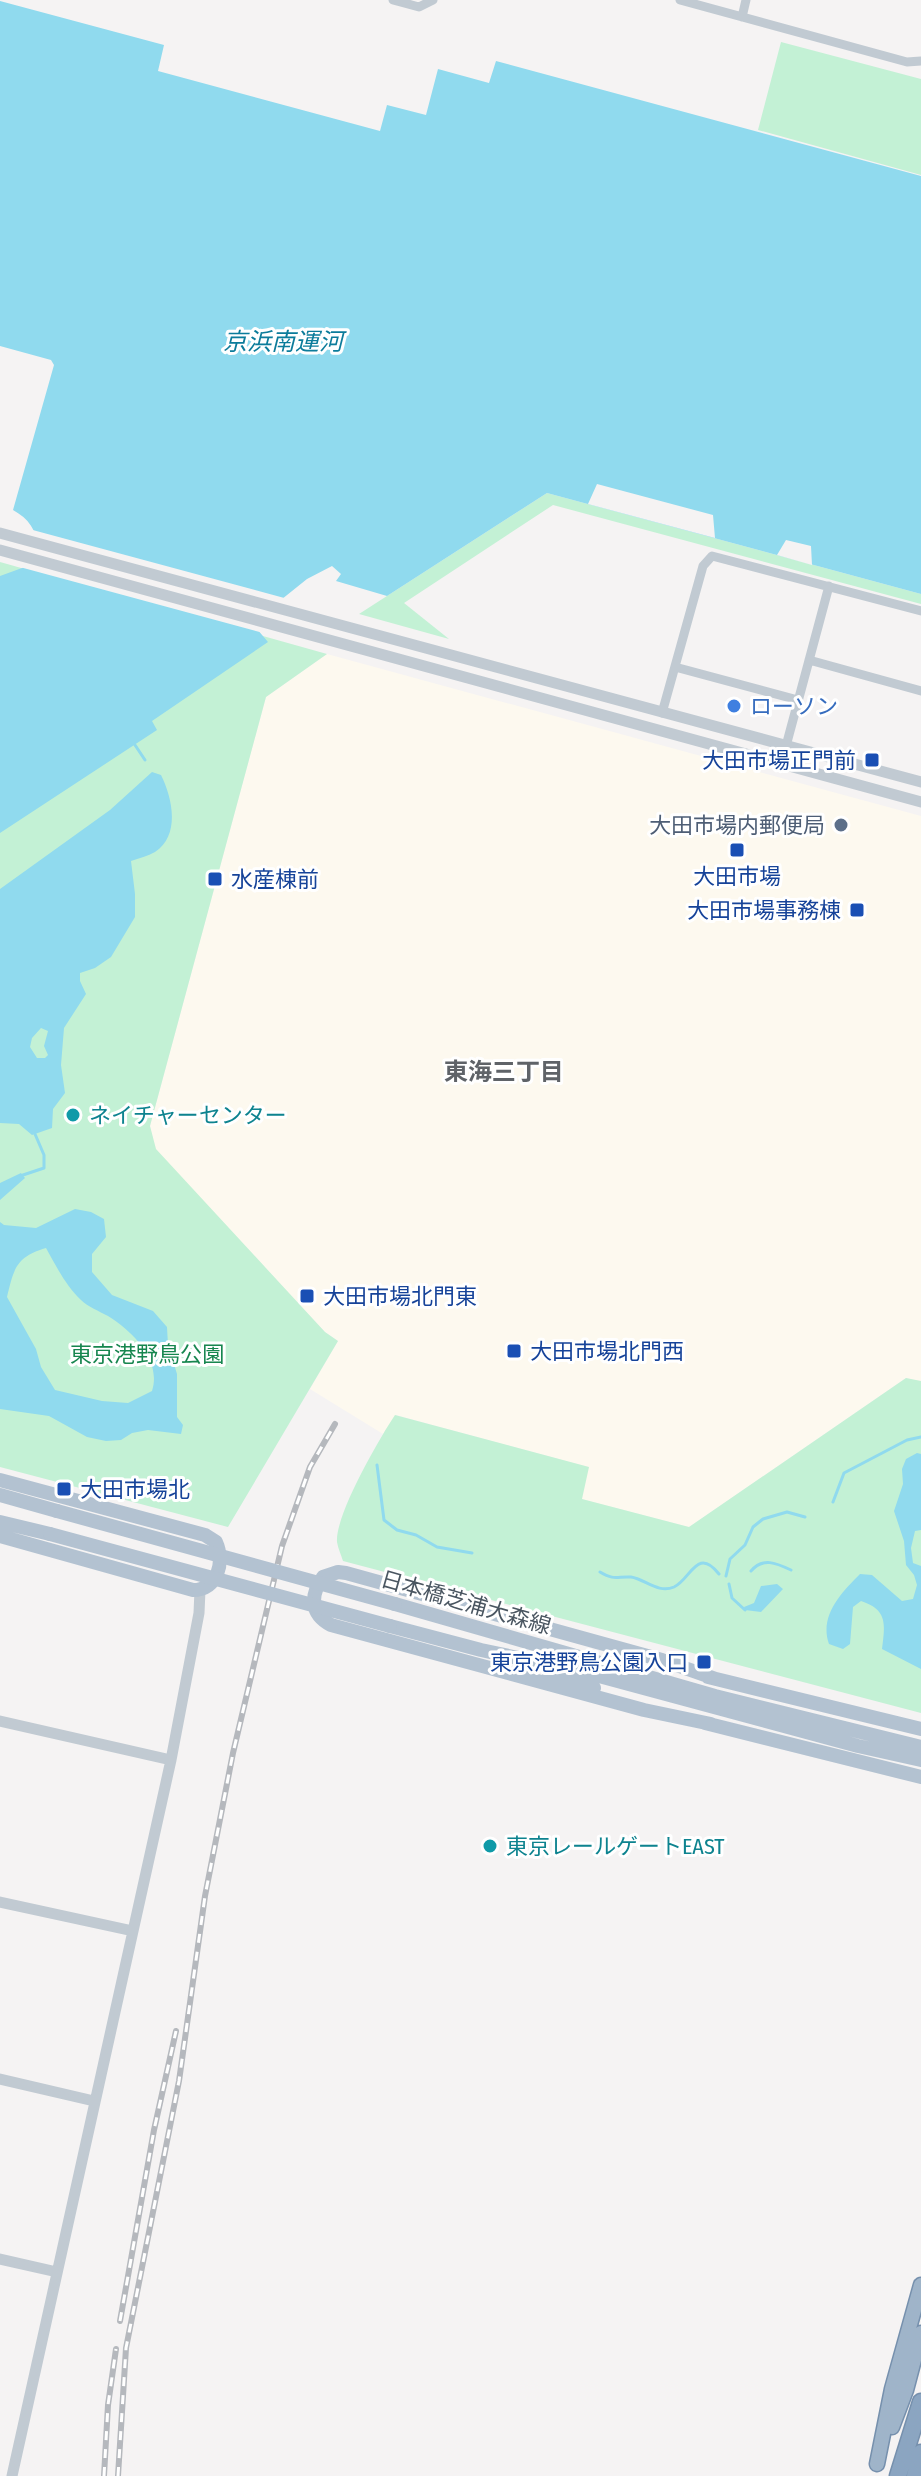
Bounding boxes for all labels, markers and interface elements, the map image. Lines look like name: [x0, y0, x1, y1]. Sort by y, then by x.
water label: 京浜南運河: [223, 328, 347, 356]
place label: ローソン: [750, 693, 838, 720]
marker: ローソン: [725, 697, 743, 715]
place label: 大田市場正門前: [702, 747, 856, 774]
marker: 大田市場正門前: [863, 751, 881, 769]
place label: 大田市場内郵便局: [649, 812, 825, 839]
marker: 大田市場内郵便局: [832, 816, 850, 834]
marker: 大田市場: [728, 841, 746, 859]
place label: 大田市場: [693, 863, 781, 890]
place label: 水産棟前: [231, 866, 319, 893]
marker: 水産棟前: [206, 870, 224, 888]
place label: 大田市場事務棟: [687, 897, 841, 924]
marker: 大田市場事務棟: [848, 901, 866, 919]
district label: 東海三丁目: [444, 1058, 564, 1086]
place label: ネイチャーセンター: [89, 1102, 287, 1129]
marker: ネイチャーセンター: [64, 1106, 82, 1124]
place label: 大田市場北門東: [323, 1283, 477, 1310]
marker: 大田市場北門東: [298, 1287, 316, 1305]
place label: 大田市場北門西: [530, 1338, 684, 1365]
park label: 東京港野鳥公園: [70, 1341, 224, 1368]
marker: 大田市場北門西: [505, 1342, 523, 1360]
place label: 大田市場北: [80, 1476, 190, 1503]
marker: 大田市場北: [55, 1480, 73, 1498]
street label: 日本橋芝浦大森線: [378, 1565, 554, 1640]
place label: 東京港野鳥公園入口: [490, 1649, 688, 1676]
marker: 東京港野鳥公園入口: [695, 1653, 713, 1671]
place label: 東京レールゲートEAST: [506, 1833, 725, 1860]
marker: 東京レールゲートEAST: [481, 1837, 499, 1855]

